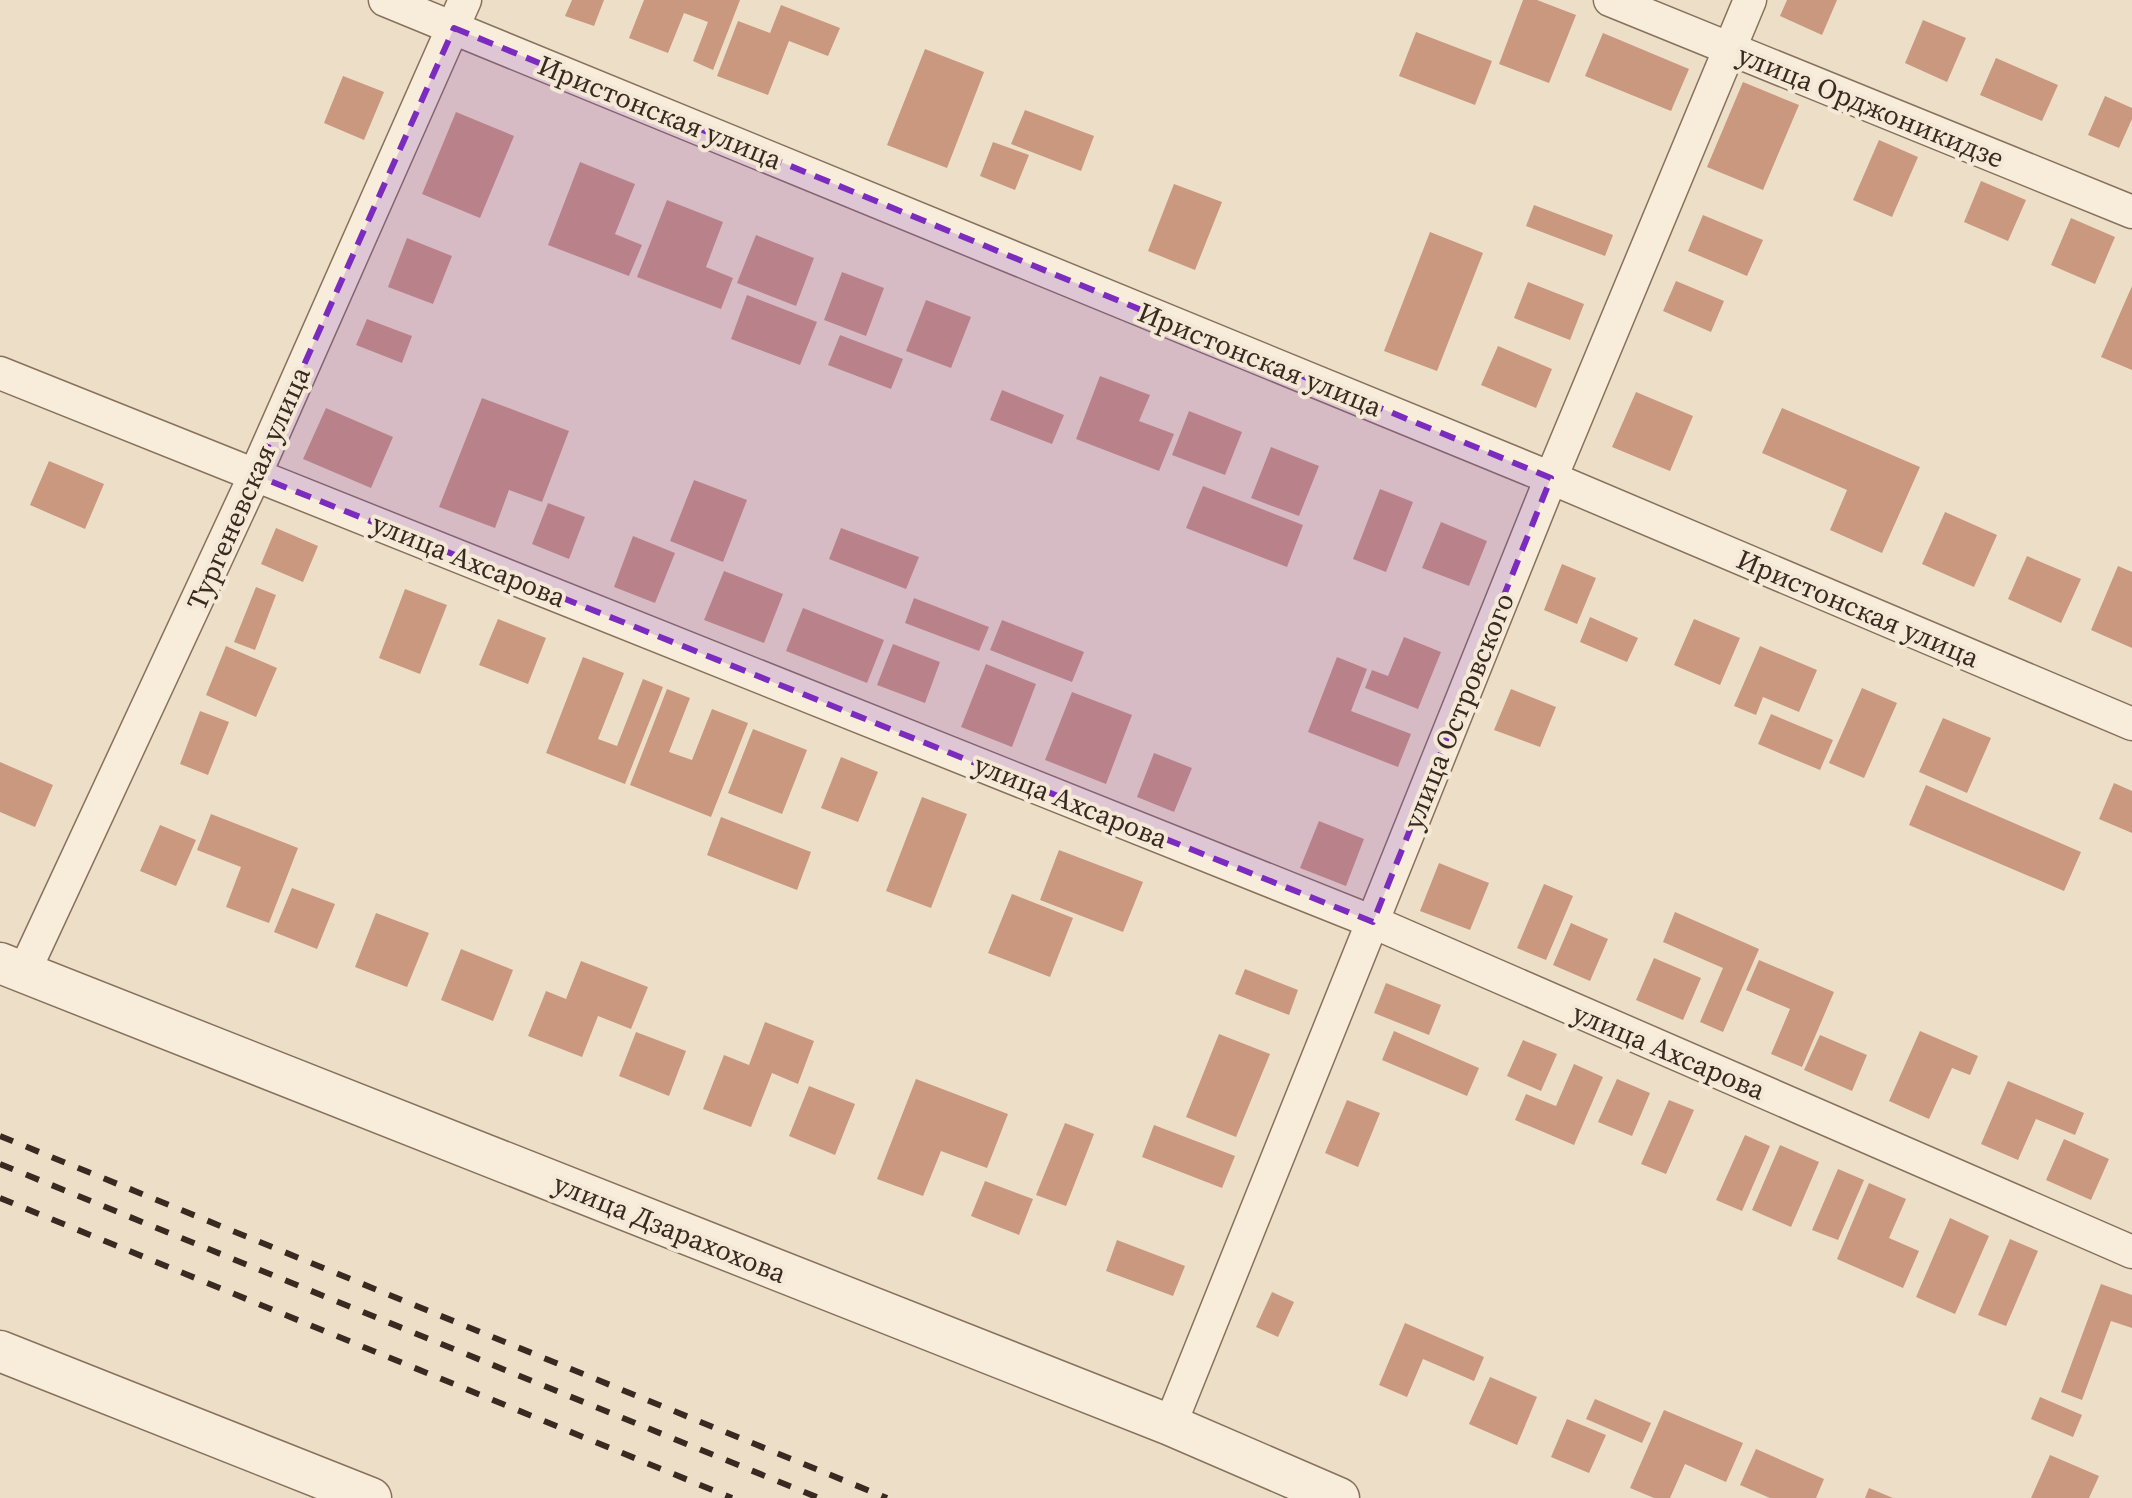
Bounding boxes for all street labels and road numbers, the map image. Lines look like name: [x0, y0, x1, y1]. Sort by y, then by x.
street label: улица Орджоникидзе: [1732, 35, 2010, 177]
street label: Иристонская улица: [532, 46, 788, 179]
street label: Иристонская улица: [1132, 293, 1388, 426]
street label: Тургеневская улица: [177, 360, 319, 616]
street label: улица Ахсарова: [366, 504, 572, 616]
street label: Иристонская улица: [1731, 540, 1986, 677]
street label: улица Островского: [1393, 587, 1523, 835]
street label: улица Ахсарова: [968, 745, 1174, 857]
street label: улица Ахсарова: [1567, 993, 1772, 1109]
street label: улица Дзарахохова: [548, 1164, 793, 1292]

